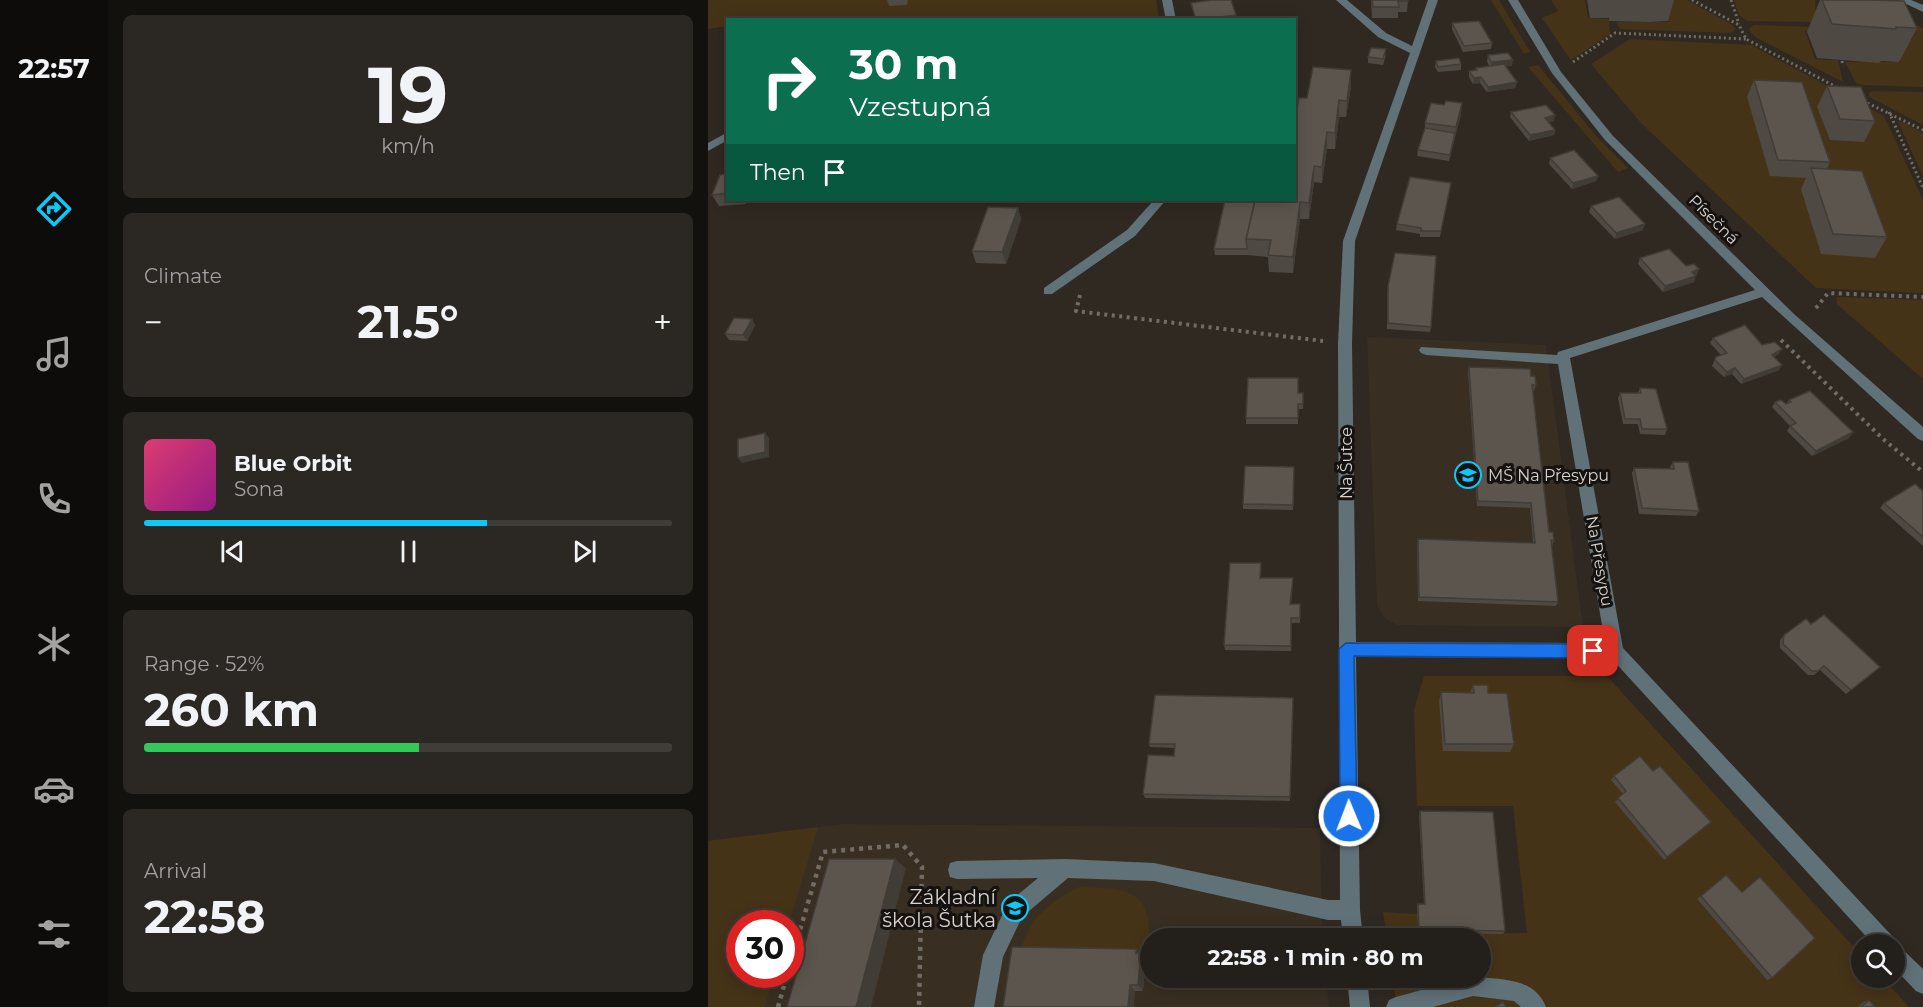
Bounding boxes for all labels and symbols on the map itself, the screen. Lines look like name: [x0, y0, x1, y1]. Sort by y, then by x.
street label: Písečná: [1685, 191, 1742, 248]
street label: Na Šutce: [1337, 427, 1356, 499]
school or university icon: MŠ Na Přesypu: [1453, 460, 1483, 490]
place label: MŠ Na Přesypu: [1488, 466, 1609, 485]
street label: Na Přesypu: [1582, 514, 1617, 608]
pin: [1567, 625, 1618, 676]
position arrow: [1317, 784, 1381, 848]
place label: Základní škola Šutka: [882, 885, 998, 932]
school or university icon: Základní škola Šutka: [1000, 893, 1030, 923]
speed limit sign: 30: [726, 910, 804, 988]

